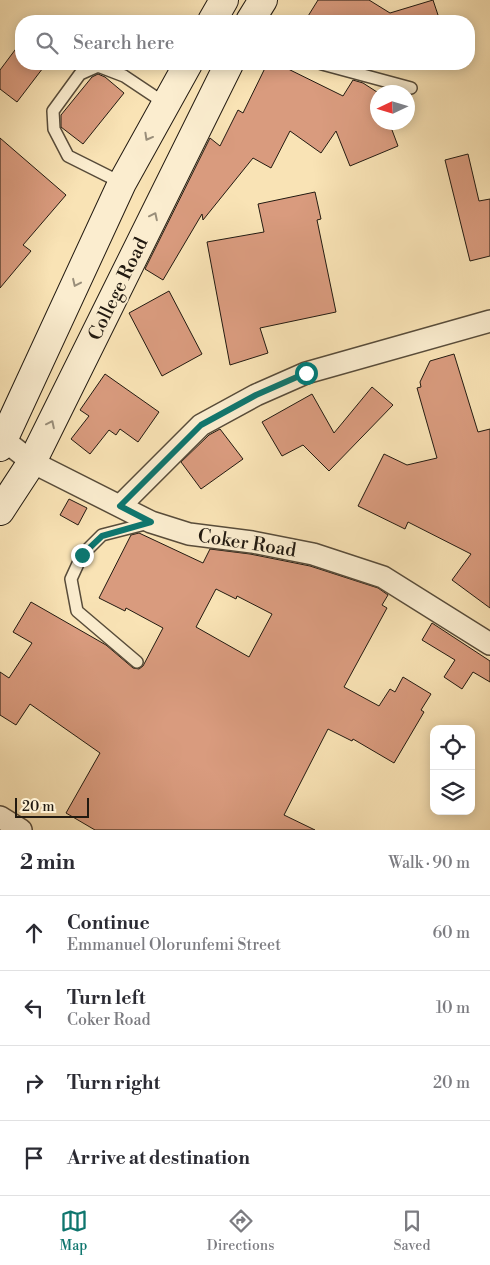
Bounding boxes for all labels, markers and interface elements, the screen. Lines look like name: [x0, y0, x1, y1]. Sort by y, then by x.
search box: [15, 15, 475, 70]
icon: search: [33, 29, 61, 57]
text: Search here: [73, 31, 174, 55]
north arrow: [370, 85, 415, 130]
one-way arrow: [144, 132, 154, 141]
one-way arrow: [148, 212, 158, 221]
street label: College Road: [83, 233, 153, 344]
one-way arrow: [72, 278, 83, 287]
route start: [295, 362, 318, 385]
one-way arrow: [45, 420, 55, 429]
street label: Coker Road: [196, 523, 298, 563]
route end: [71, 544, 94, 567]
map controls: [430, 725, 475, 815]
button: locate: [430, 725, 475, 770]
button: layers: [430, 770, 475, 815]
scale bar: [15, 795, 89, 818]
text: 20 m: [22, 798, 54, 816]
text: 2 min: [20, 850, 75, 876]
text: Walk · 90 m: [388, 853, 470, 873]
text: Continue: [67, 911, 150, 935]
icon: ahead: [20, 919, 48, 947]
text: 60 m: [432, 923, 470, 943]
text: Emmanuel Olorunfemi Street: [67, 935, 281, 955]
text: Turn left: [67, 986, 146, 1010]
icon: left: [20, 994, 48, 1022]
text: 10 m: [436, 998, 470, 1018]
text: Coker Road: [67, 1010, 151, 1030]
icon: right: [20, 1069, 48, 1097]
text: Turn right: [67, 1071, 160, 1095]
text: 20 m: [433, 1073, 470, 1093]
icon: arrive: [20, 1144, 48, 1172]
text: Arrive at destination: [67, 1146, 250, 1170]
tab: Map: [60, 1207, 88, 1255]
tab: Directions: [207, 1207, 274, 1255]
tab: Saved: [394, 1207, 430, 1255]

